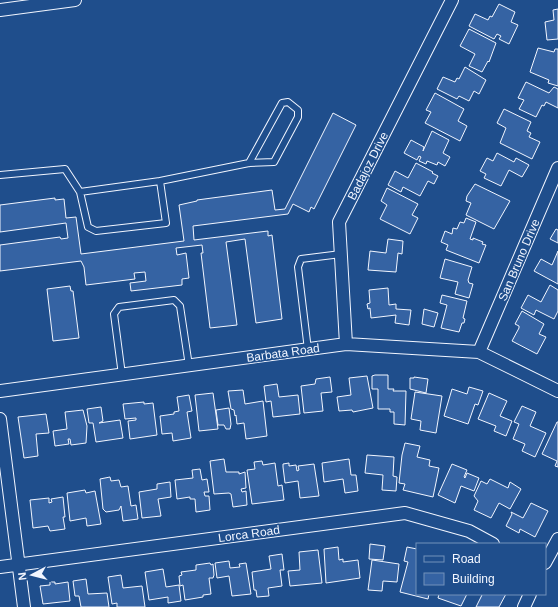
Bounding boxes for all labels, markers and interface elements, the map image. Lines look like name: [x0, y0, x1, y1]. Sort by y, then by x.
street label: Badajoz Drive: [345, 129, 391, 202]
street label: San Bruno Drive: [495, 216, 543, 303]
street label: Barbata Road: [245, 341, 321, 365]
street label: Lorca Road: [217, 523, 281, 545]
legend: [416, 543, 546, 595]
text: Road: [452, 552, 481, 566]
north arrow: [12, 555, 52, 595]
text: N: [16, 571, 29, 581]
text: Building: [452, 572, 495, 586]

